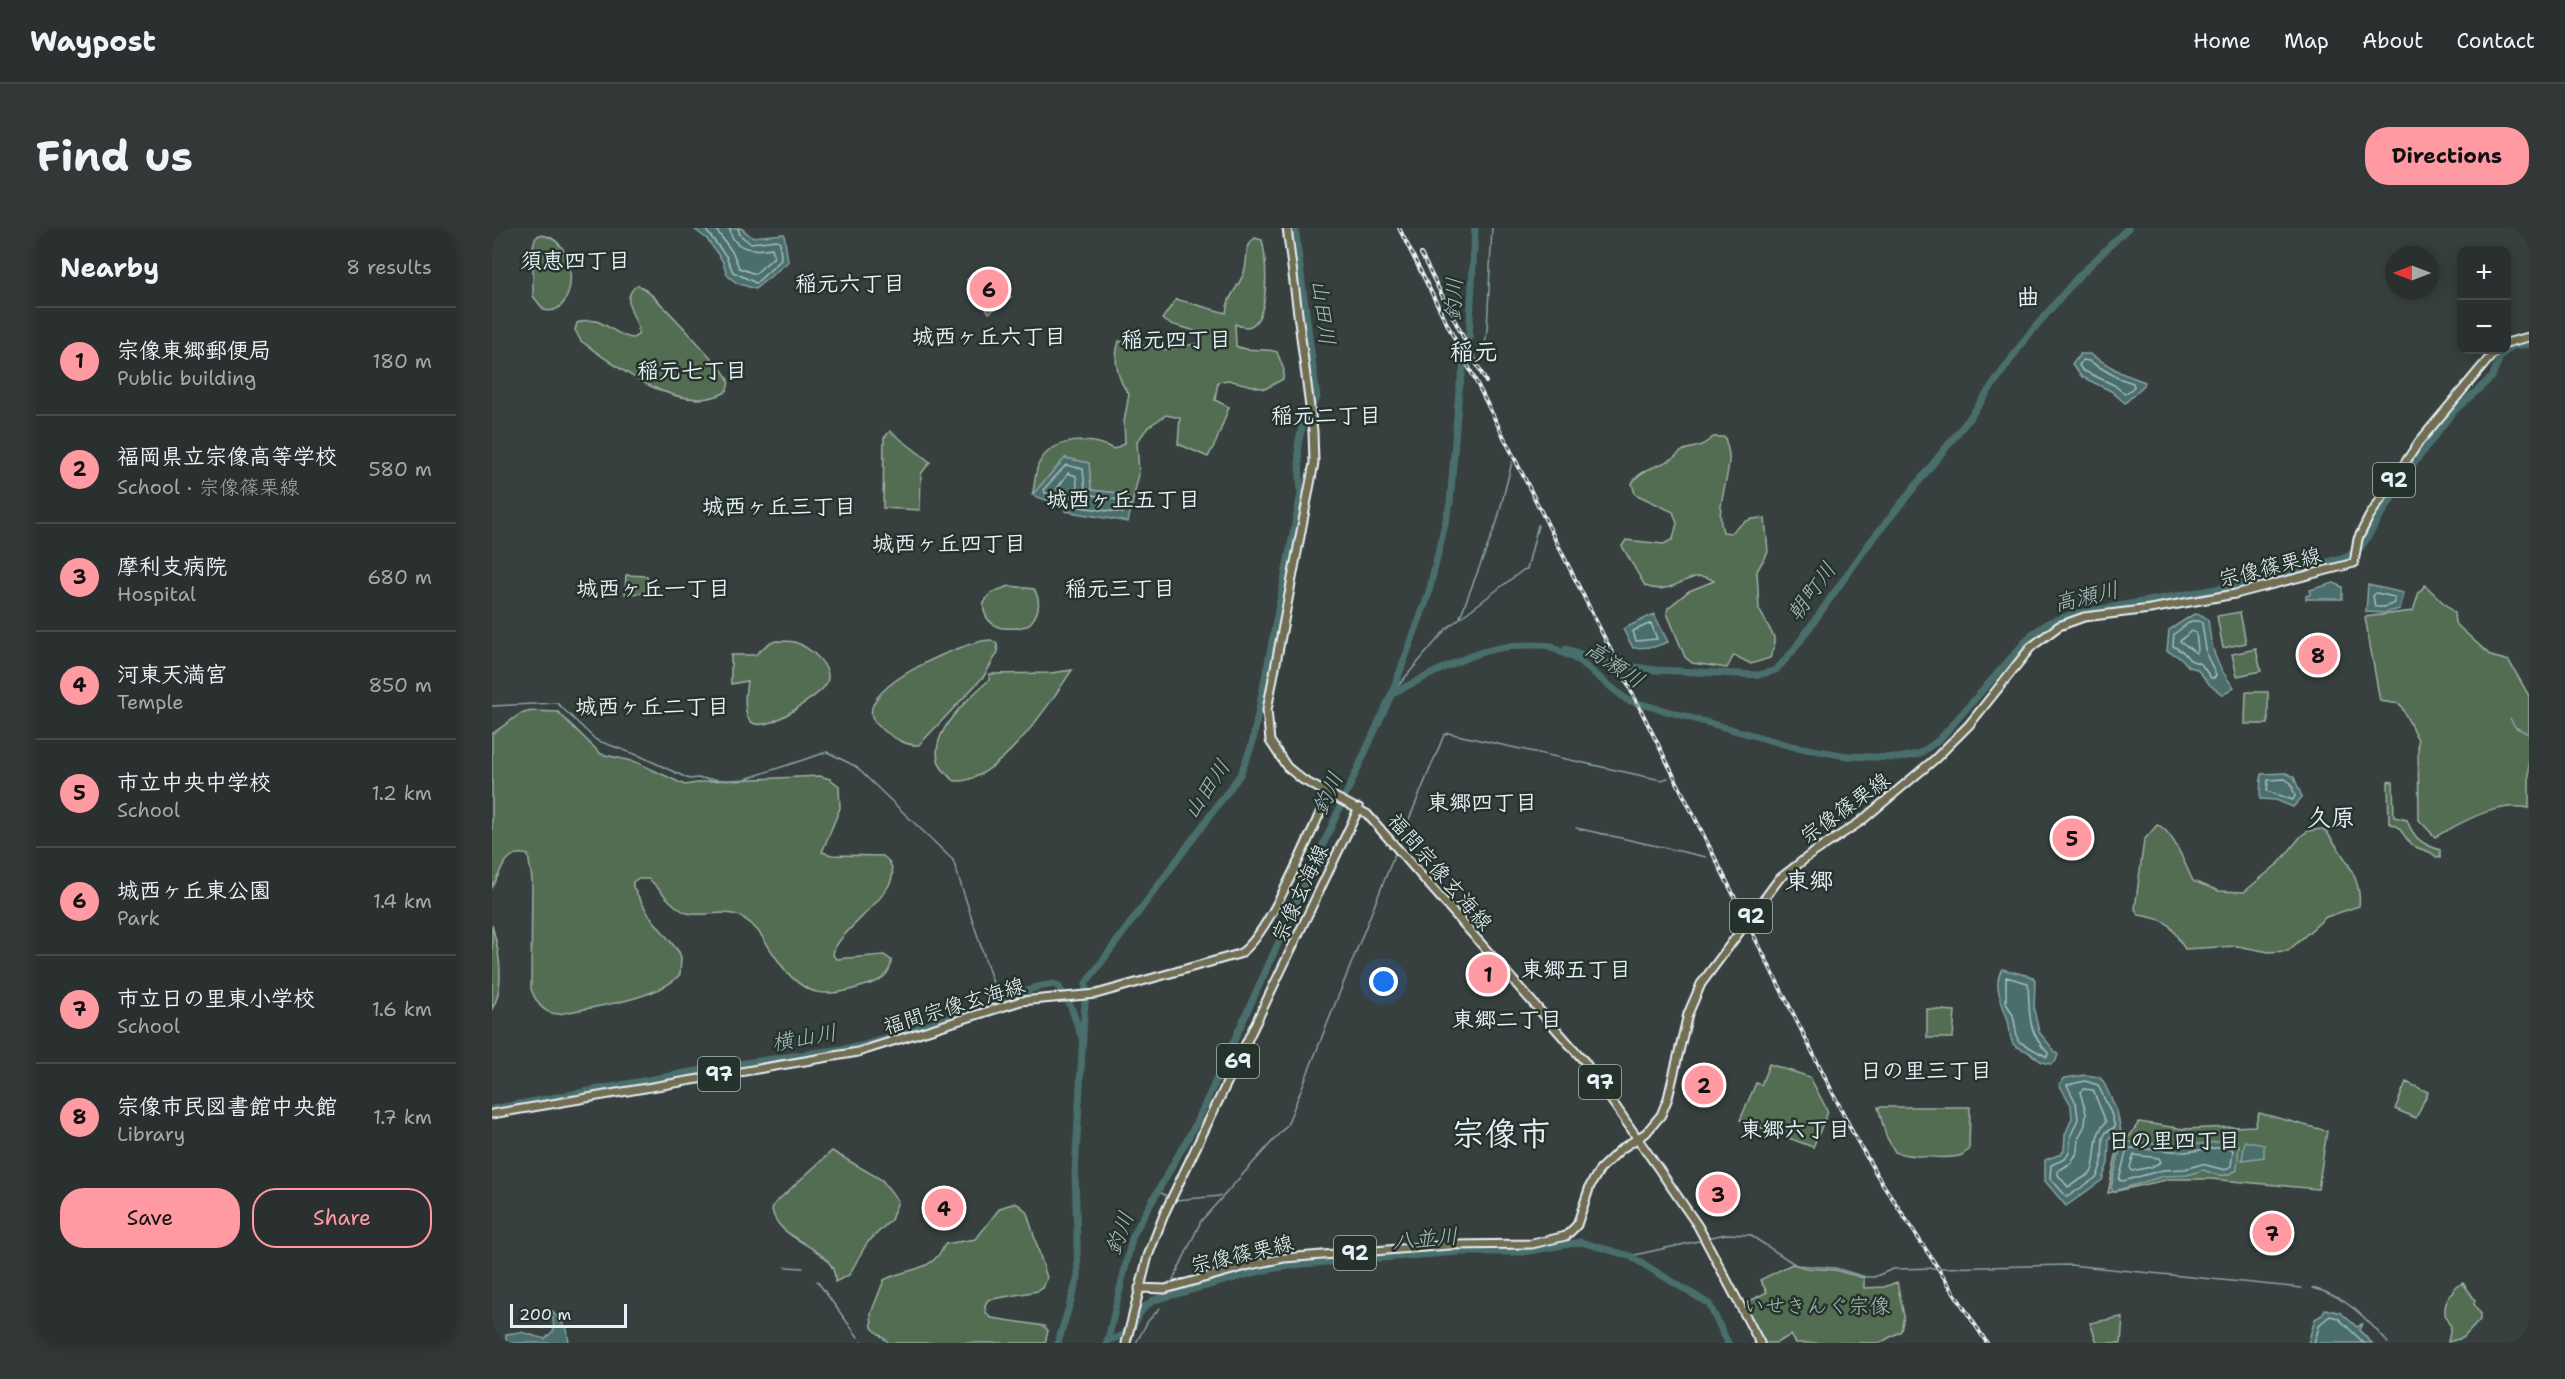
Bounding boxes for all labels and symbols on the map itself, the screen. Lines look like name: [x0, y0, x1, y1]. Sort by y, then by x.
district label: 須恵四丁目: [520, 246, 630, 275]
north arrow: [2385, 246, 2439, 300]
pin: 6: [970, 266, 1008, 312]
district label: 稲元六丁目: [795, 269, 905, 298]
water label: 釣川: [1438, 276, 1469, 322]
water label: 山田川: [1305, 278, 1342, 347]
district label: 曲: [2016, 281, 2040, 313]
district label: 城西ヶ丘六丁目: [912, 322, 1066, 351]
district label: 稲元四丁目: [1121, 325, 1231, 354]
district label: 稲元: [1450, 336, 1498, 368]
district label: 稲元七丁目: [637, 356, 747, 385]
district label: 稲元二丁目: [1271, 401, 1381, 430]
road number: 92: [2373, 463, 2415, 497]
district label: 城西ヶ丘五丁目: [1046, 485, 1200, 514]
district label: 城西ヶ丘三丁目: [702, 492, 856, 521]
district label: 城西ヶ丘四丁目: [872, 529, 1026, 558]
street label: 宗像篠栗線: [2216, 541, 2324, 593]
water label: 朝町川: [1780, 556, 1843, 627]
district label: 城西ヶ丘一丁目: [576, 574, 730, 603]
district label: 稲元三丁目: [1065, 574, 1175, 603]
water label: 高瀬川: [2051, 575, 2122, 618]
pin: 8: [2298, 632, 2338, 678]
water label: 高瀬川: [1579, 634, 1650, 695]
district label: 城西ヶ丘二丁目: [575, 692, 729, 721]
water label: 山田川: [1176, 754, 1237, 825]
street label: 宗像篠栗線: [1794, 766, 1896, 850]
water label: 釣川: [1305, 767, 1350, 819]
district label: 東郷四丁目: [1427, 788, 1537, 817]
district label: 久原: [2307, 802, 2355, 834]
street label: 福間宗像玄海線: [1381, 807, 1499, 937]
pin: 5: [2052, 816, 2092, 860]
street label: 宗像玄海線: [1265, 840, 1335, 946]
district label: 東郷: [1785, 865, 1833, 897]
road number: 92: [1730, 899, 1772, 933]
pin: 1: [1468, 952, 1508, 996]
district label: 東郷五丁目: [1521, 955, 1631, 984]
your location: [1369, 967, 1398, 996]
street label: 福間宗像玄海線: [880, 971, 1028, 1041]
district label: 東郷二丁目: [1452, 1005, 1562, 1034]
water label: 横山川: [769, 1017, 839, 1058]
road number: 69: [1217, 1044, 1259, 1078]
district label: 日の里三丁目: [1860, 1056, 1992, 1085]
road number: 97: [698, 1057, 740, 1091]
pin: 2: [1684, 1062, 1724, 1108]
road number: 97: [1579, 1065, 1621, 1099]
district label: 宗像市: [1452, 1111, 1551, 1156]
district label: 東郷六丁目: [1740, 1115, 1850, 1144]
district label: 日の里四丁目: [2108, 1126, 2240, 1155]
pin: 3: [1698, 1172, 1738, 1216]
pin: 4: [924, 1186, 964, 1230]
water label: 釣川: [1098, 1207, 1141, 1259]
pin: 7: [2252, 1210, 2292, 1256]
water label: 八並川: [1391, 1221, 1459, 1256]
street label: 宗像篠栗線: [1188, 1229, 1296, 1279]
road number: 92: [1334, 1236, 1376, 1270]
park label: いせきんぐ宗像: [1744, 1292, 1891, 1320]
scale bar: [510, 1301, 627, 1328]

